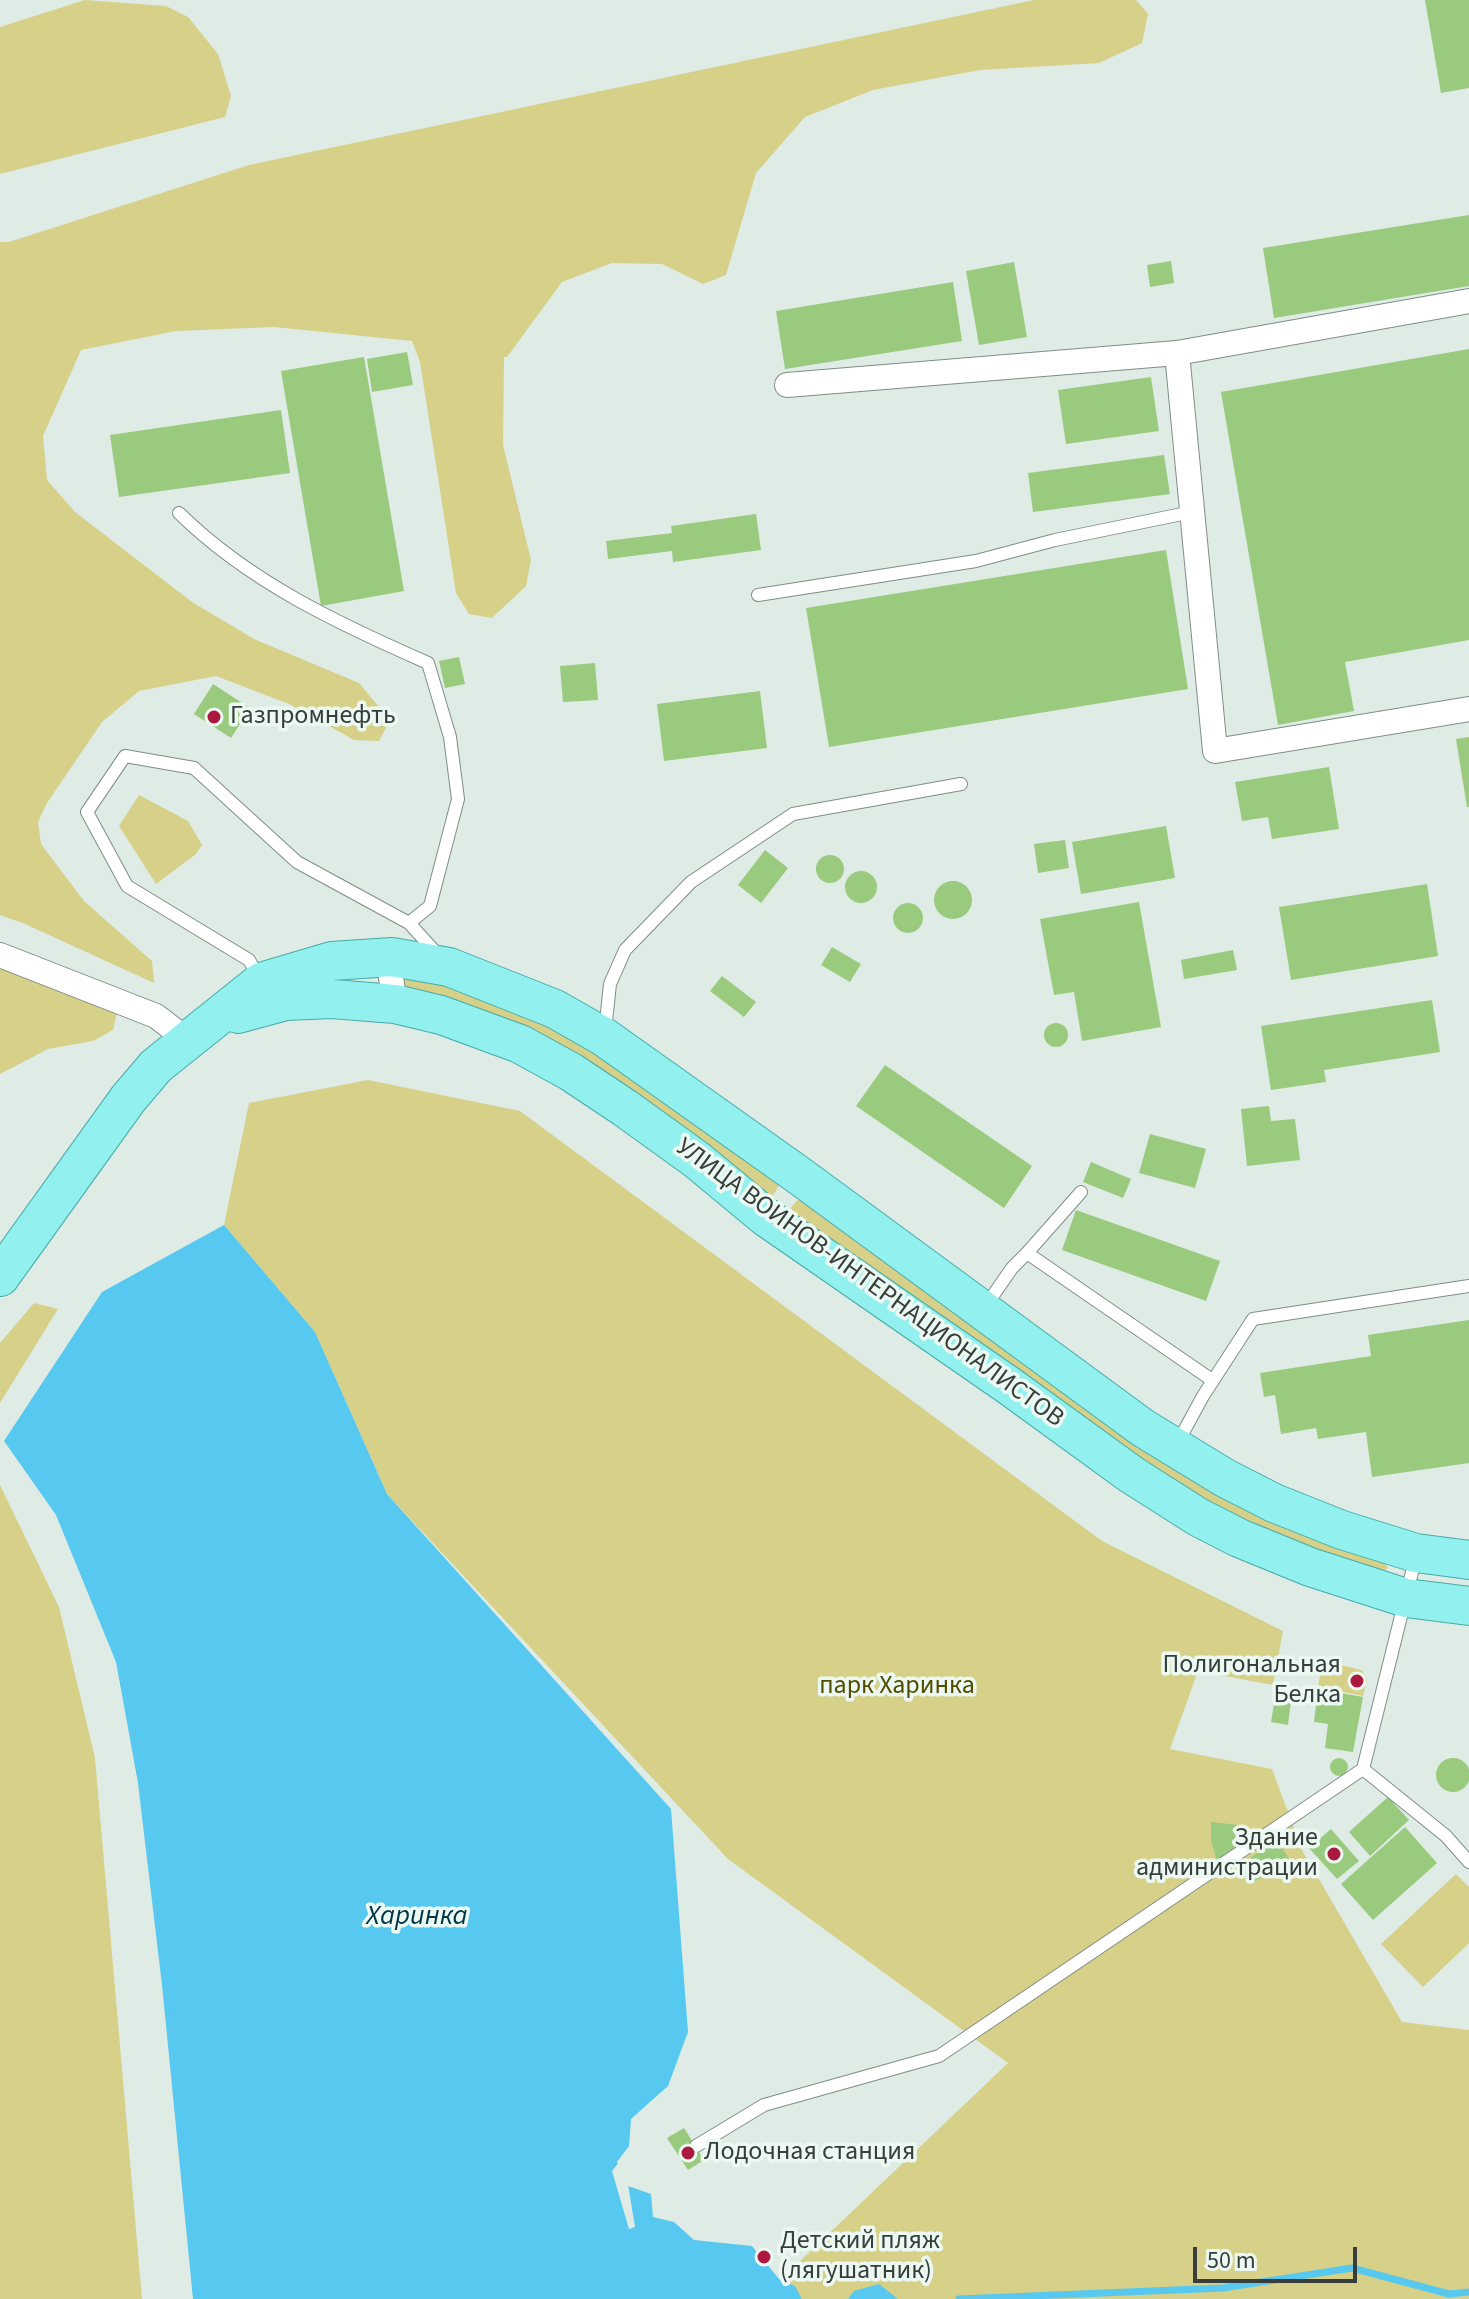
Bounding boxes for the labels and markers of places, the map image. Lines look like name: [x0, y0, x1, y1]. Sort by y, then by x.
place label: Газпромнефть: [230, 701, 396, 733]
marker: Газпромнефть: [205, 708, 223, 726]
place label: Полигональная Белка: [1163, 1650, 1341, 1712]
marker: Полигональная Белка: [1348, 1672, 1366, 1690]
place label: Здание администрации: [1136, 1823, 1318, 1884]
marker: Здание администрации: [1325, 1845, 1343, 1863]
place label: Лодочная станция: [704, 2137, 915, 2169]
marker: Лодочная станция: [679, 2144, 697, 2162]
place label: Детский пляж (лягушатник): [780, 2226, 940, 2288]
marker: Детский пляж (лягушатник): [755, 2248, 773, 2266]

